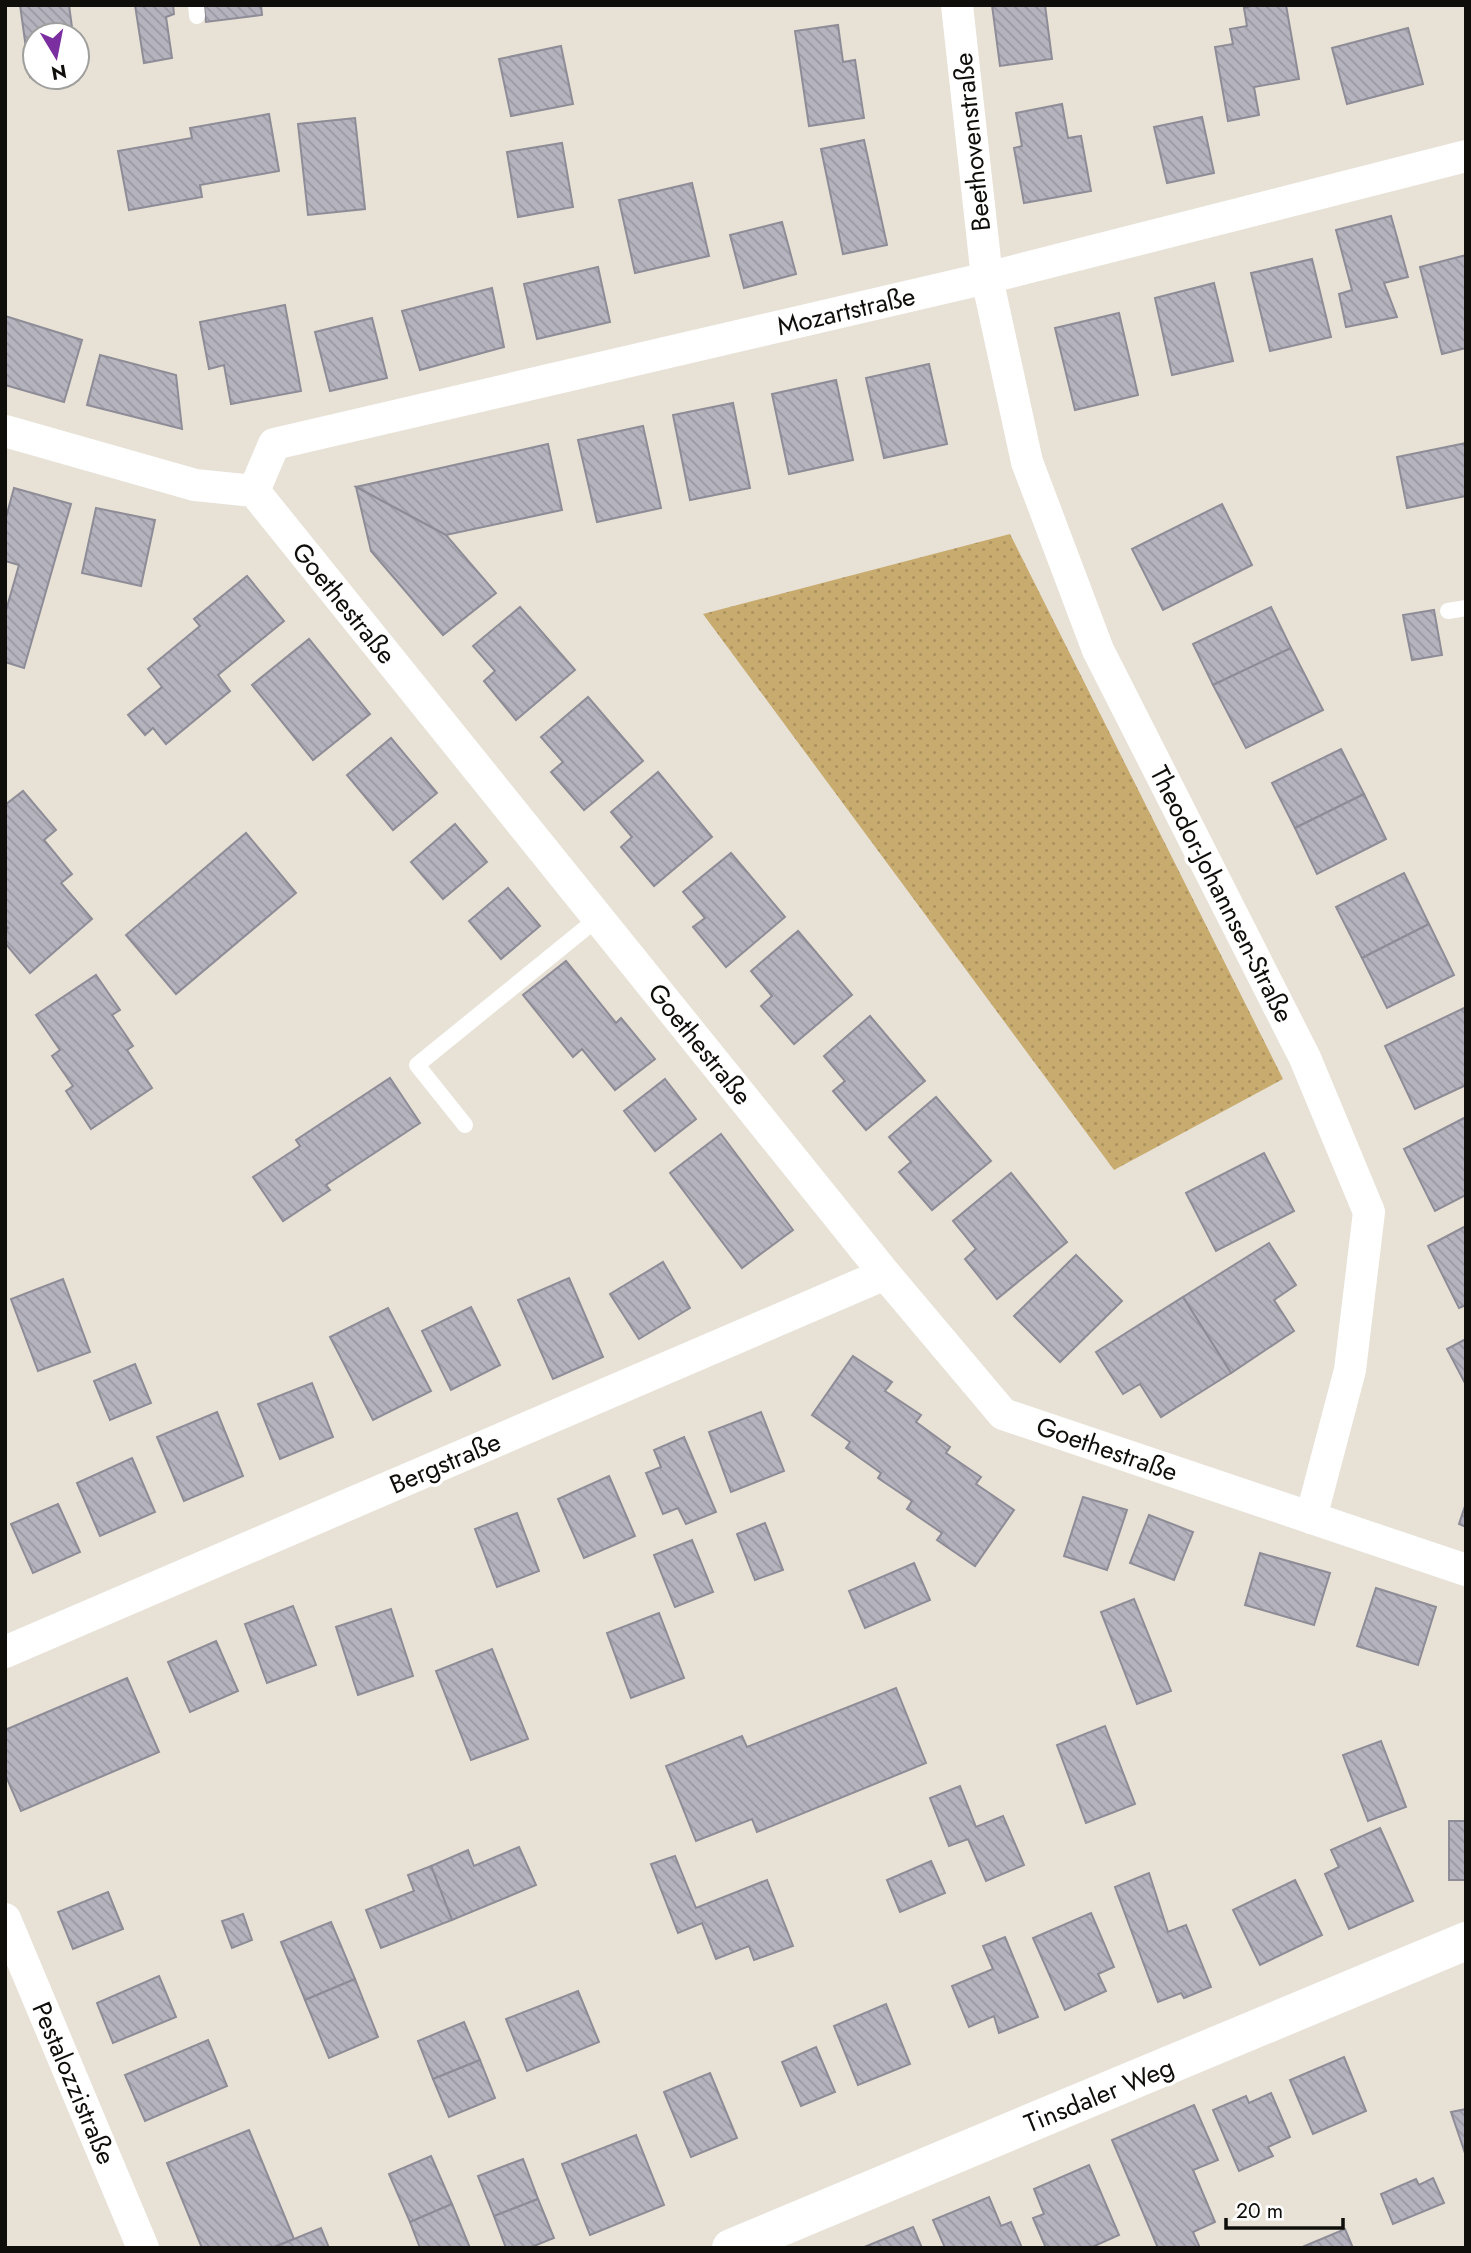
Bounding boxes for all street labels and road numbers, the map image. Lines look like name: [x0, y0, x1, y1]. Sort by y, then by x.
street label: Beethovenstraße: [944, 51, 1000, 233]
street label: Mozartstraße: [773, 277, 919, 345]
street label: Goethestraße: [283, 534, 405, 672]
street label: Theodor-Johannsen-Straße: [1141, 759, 1303, 1029]
street label: Goethestraße: [639, 975, 761, 1113]
street label: Goethestraße: [1031, 1407, 1183, 1491]
street label: Bergstraße: [384, 1423, 506, 1503]
street label: Pestalozzistraße: [23, 1996, 125, 2170]
street label: Tinsdaler Weg: [1019, 2048, 1179, 2142]

